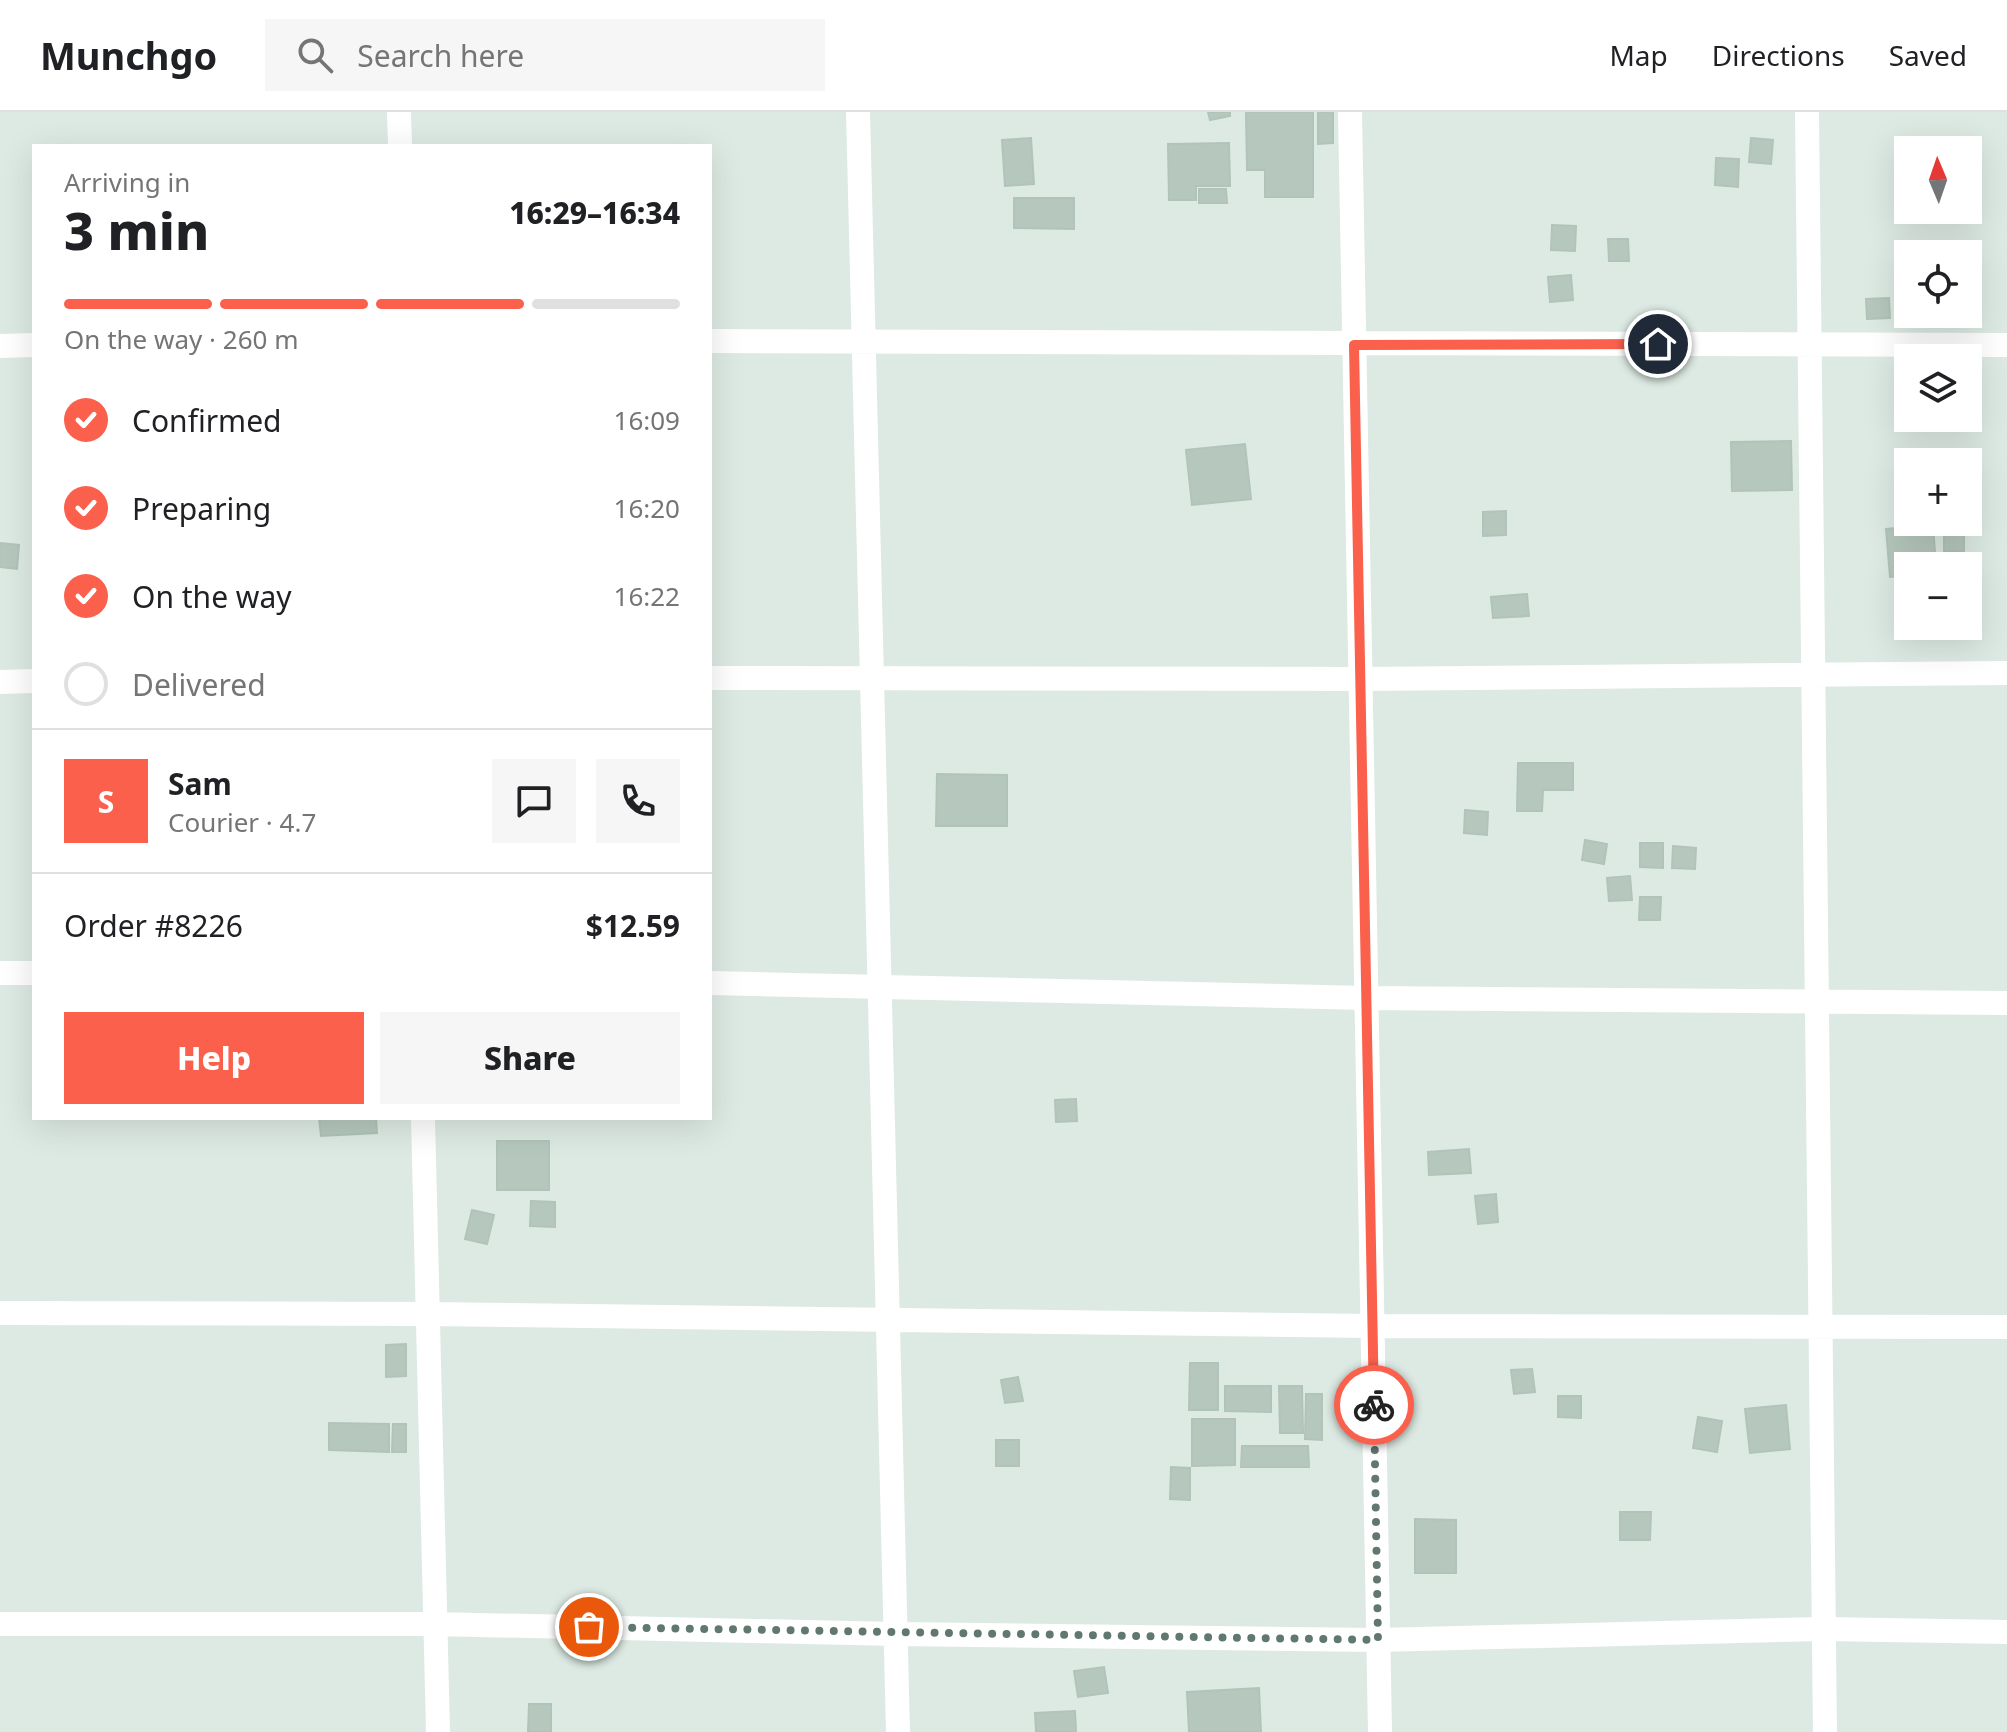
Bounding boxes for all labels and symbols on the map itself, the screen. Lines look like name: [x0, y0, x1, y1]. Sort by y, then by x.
north arrow: [1894, 136, 1982, 224]
pin: [1624, 310, 1692, 378]
courier: [1334, 1365, 1414, 1445]
pin: [555, 1593, 623, 1661]

